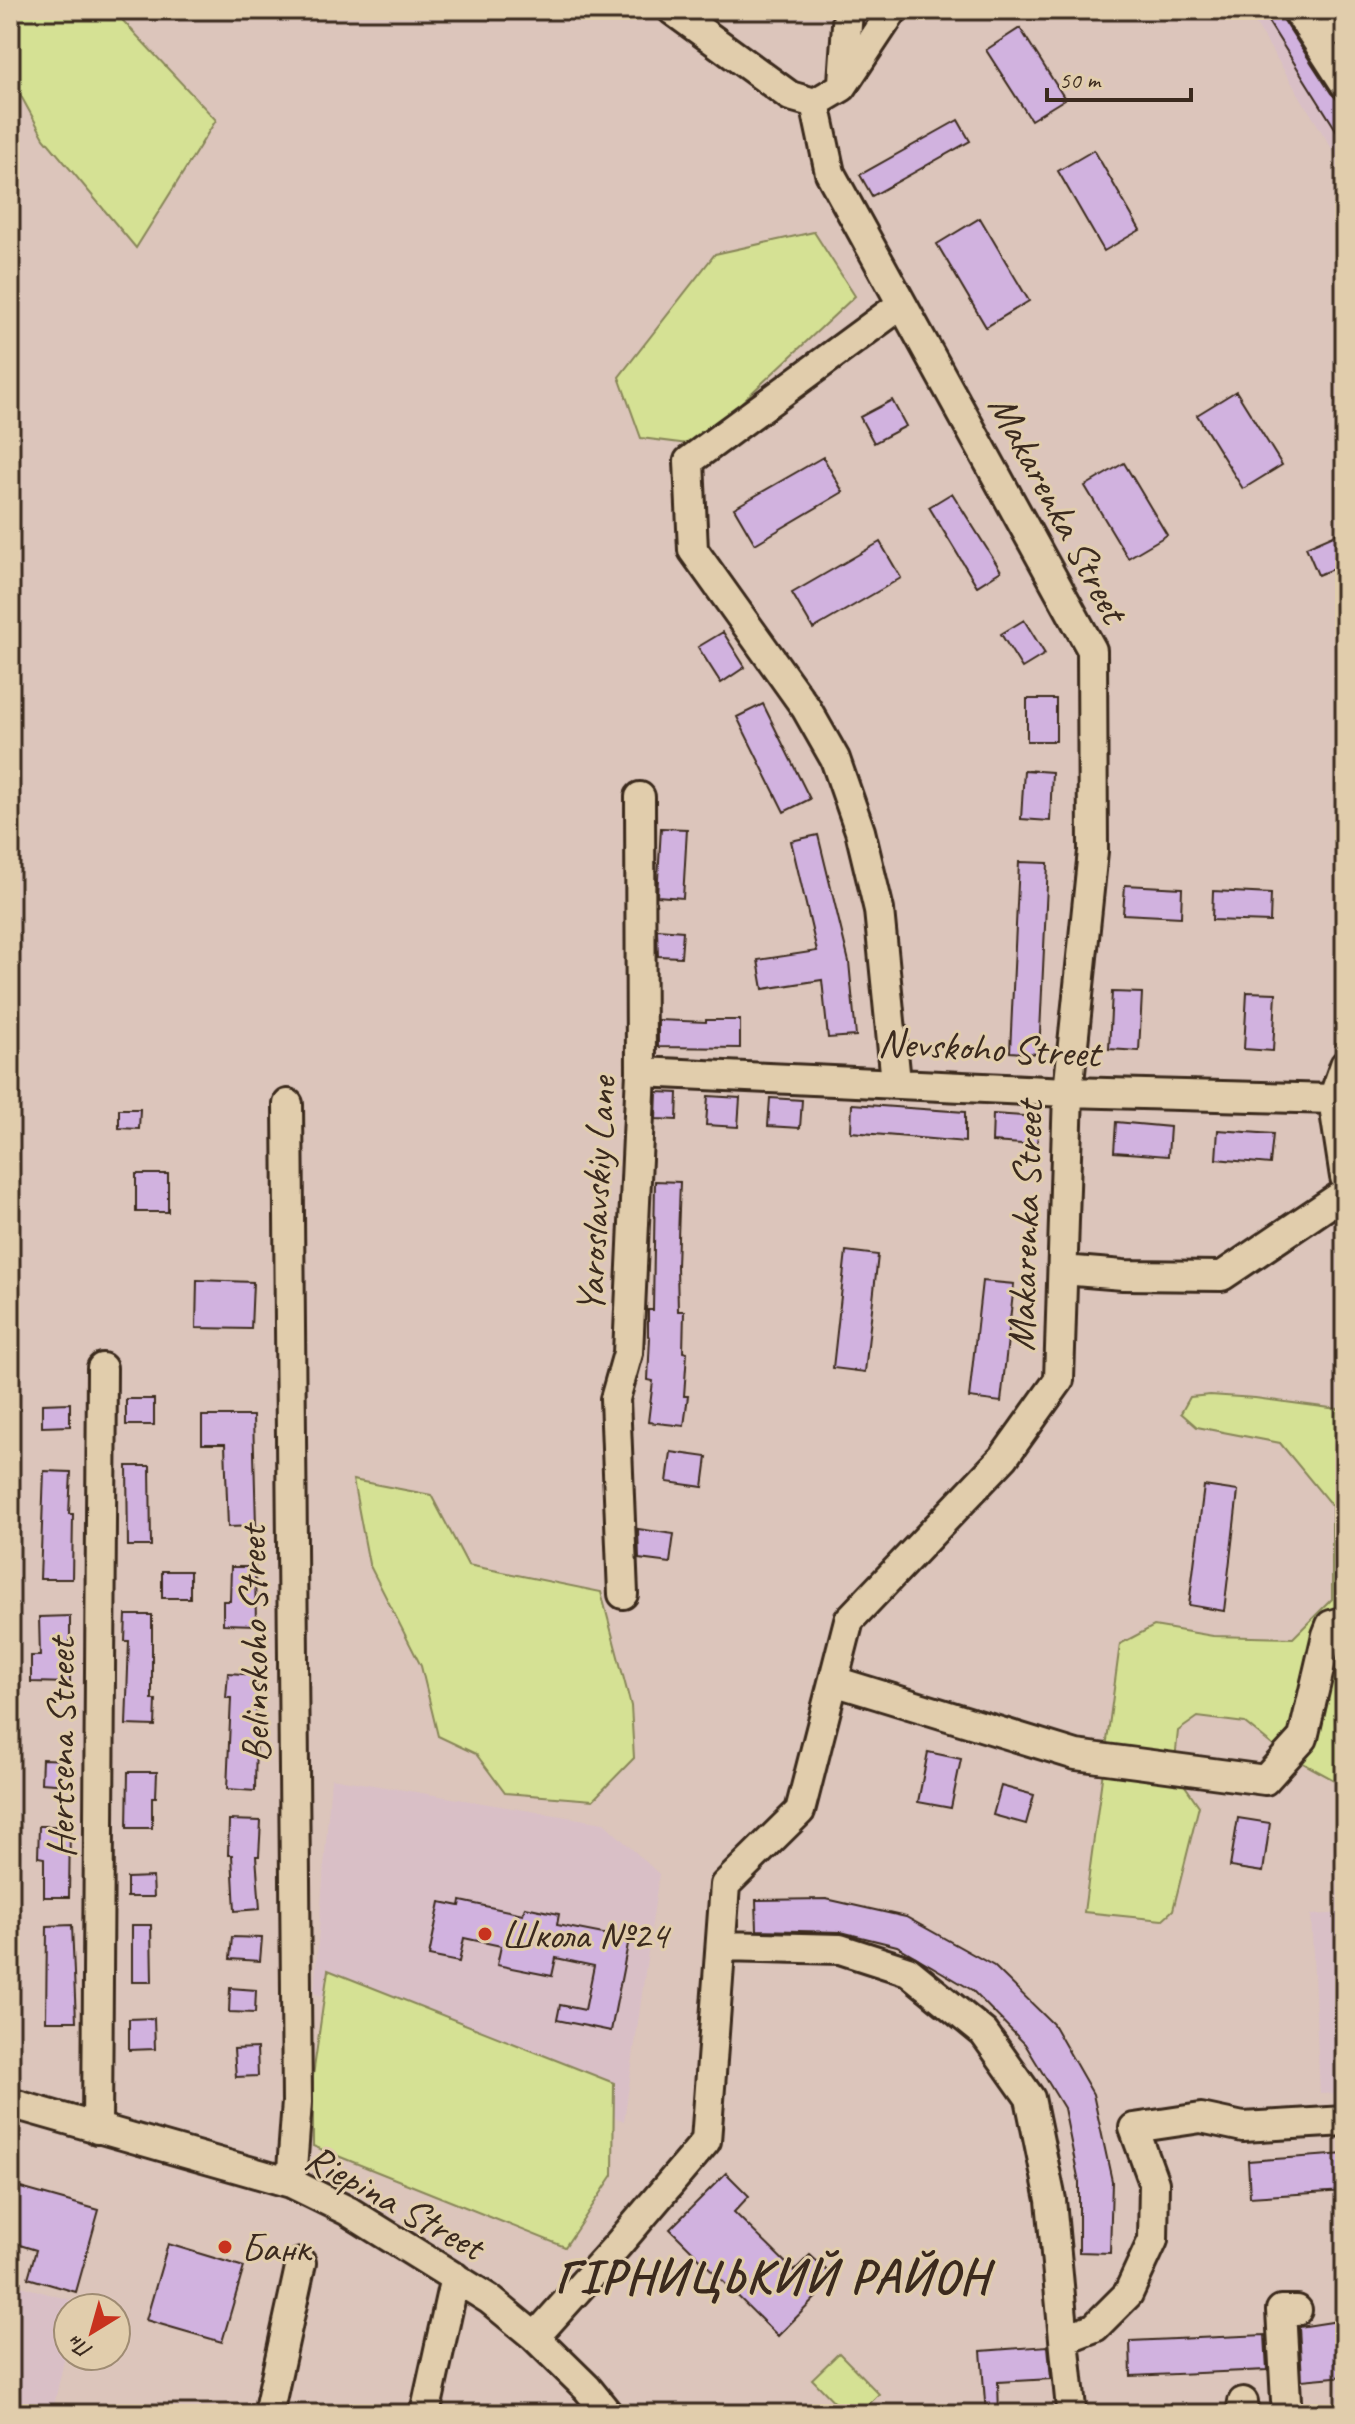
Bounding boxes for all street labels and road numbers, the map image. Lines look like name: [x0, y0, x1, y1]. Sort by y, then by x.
street label: Makarenka Street: [977, 386, 1141, 634]
street label: Nevskoho Street: [877, 1017, 1105, 1079]
street label: Yaroslavskiy Lane: [565, 1073, 627, 1314]
street label: Makarenka Street: [996, 1096, 1054, 1352]
street label: Belinskoho Street: [227, 1521, 281, 1763]
street label: Hertsena Street: [36, 1634, 86, 1858]
street label: Riepina Street: [297, 2132, 496, 2273]

